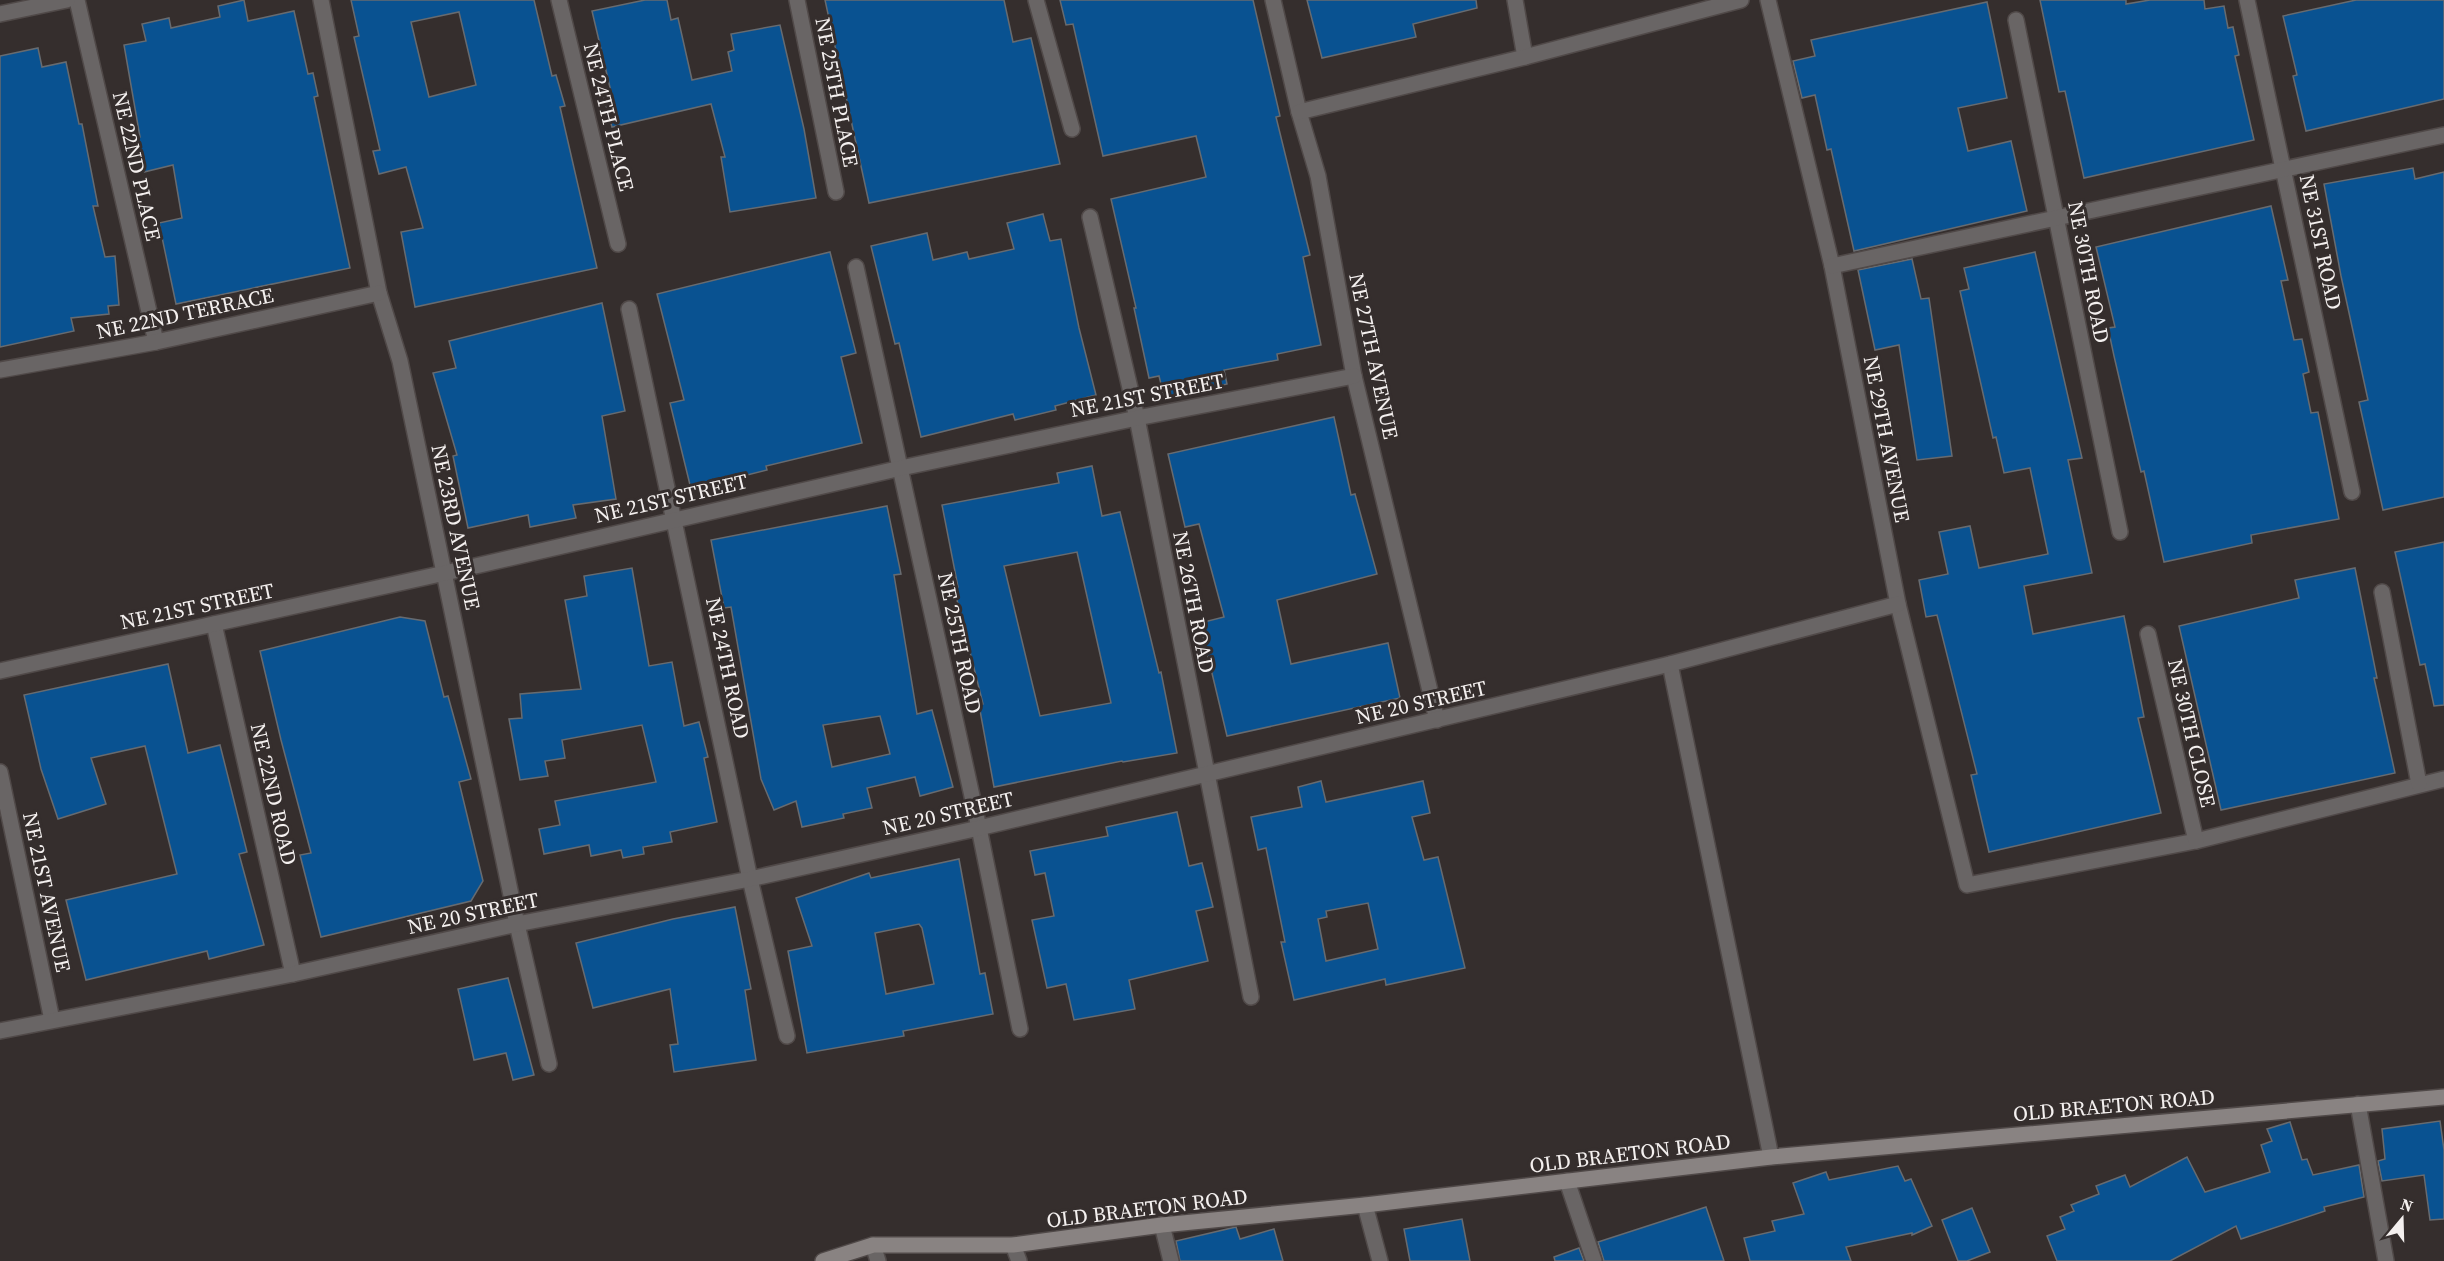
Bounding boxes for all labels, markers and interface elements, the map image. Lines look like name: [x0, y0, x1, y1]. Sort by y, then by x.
street label: NE 25TH PLACE: [808, 15, 866, 169]
street label: NE 24TH PLACE: [577, 40, 641, 194]
street label: NE 22ND PLACE: [106, 88, 168, 244]
street label: NE 31ST ROAD: [2293, 172, 2349, 312]
street label: NE 30TH ROAD: [2061, 199, 2117, 345]
street label: NE 27TH AVENUE: [1342, 270, 1406, 442]
street label: NE 22ND TERRACE: [94, 280, 276, 346]
street label: NE 29TH AVENUE: [1857, 353, 1917, 525]
street label: NE 21ST STREET: [1067, 366, 1227, 424]
street label: NE 23RD AVENUE: [424, 442, 488, 612]
street label: NE 21ST STREET: [592, 466, 751, 530]
street label: NE 26TH ROAD: [1166, 529, 1222, 675]
street label: NE 25TH ROAD: [931, 570, 989, 716]
street label: NE 21ST STREET: [117, 575, 277, 636]
street label: NE 24TH ROAD: [699, 595, 757, 741]
street label: NE 30TH CLOSE: [2161, 656, 2223, 810]
street label: NE 20 STREET: [1353, 673, 1490, 731]
street label: NE 22ND ROAD: [244, 720, 304, 868]
street label: NE 20 STREET: [880, 784, 1017, 842]
street label: NE 21ST AVENUE: [16, 810, 78, 974]
street label: NE 20 STREET: [405, 885, 542, 941]
street label: OLD BRAETON ROAD: [2012, 1082, 2216, 1128]
street label: OLD BRAETON ROAD: [1528, 1126, 1732, 1180]
street label: OLD BRAETON ROAD: [1045, 1181, 1249, 1235]
north arrow: [2372, 1189, 2432, 1249]
text: N: [2398, 1193, 2416, 1217]

